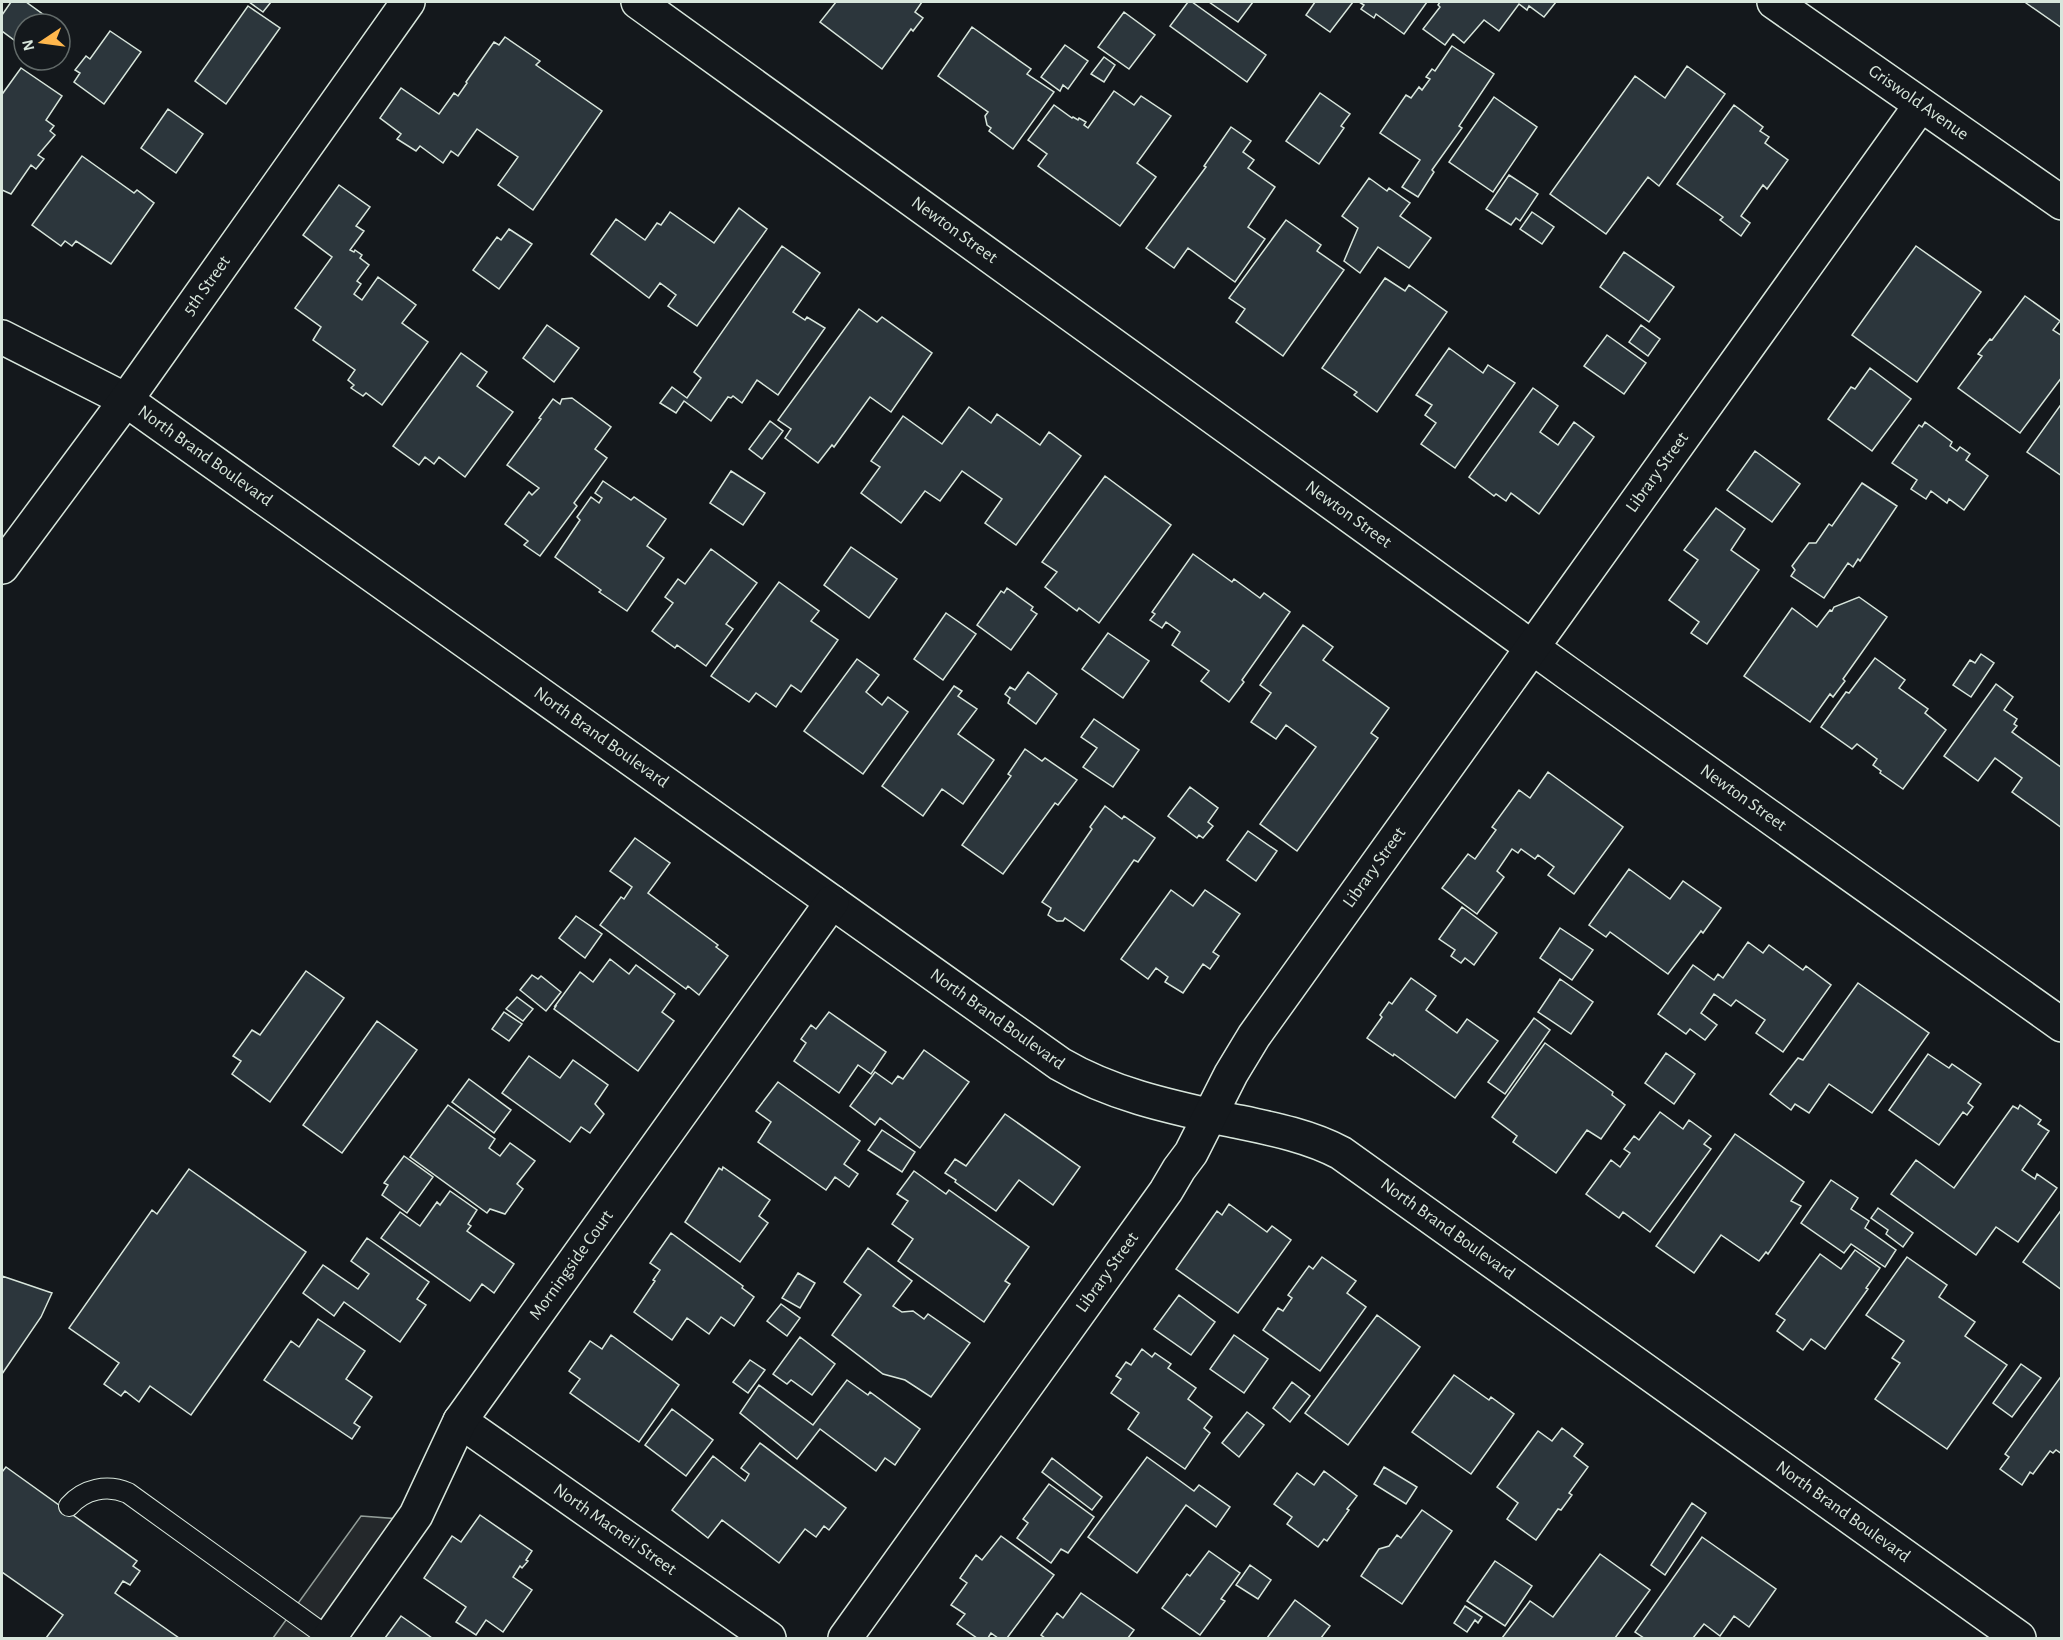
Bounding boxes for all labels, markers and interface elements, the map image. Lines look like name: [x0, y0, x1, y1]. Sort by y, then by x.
north arrow: [12, 12, 72, 72]
text: N: [19, 38, 37, 52]
street label: Griswold Avenue: [1865, 62, 1972, 144]
street label: Newton Street: [908, 193, 1001, 267]
street label: 5th Street: [180, 253, 234, 319]
street label: North Brand Boulevard: [134, 402, 276, 510]
street label: Library Street: [1623, 429, 1692, 516]
street label: Newton Street: [1302, 478, 1395, 552]
street label: North Brand Boulevard: [531, 684, 672, 792]
street label: Newton Street: [1697, 761, 1790, 835]
street label: Library Street: [1340, 824, 1409, 911]
street label: North Brand Boulevard: [927, 966, 1068, 1073]
street label: North Brand Boulevard: [1377, 1175, 1518, 1283]
street label: Morningside Court: [526, 1207, 617, 1323]
street label: Library Street: [1073, 1229, 1142, 1316]
street label: North Brand Boulevard: [1772, 1458, 1913, 1566]
street label: North Macneil Street: [550, 1480, 680, 1579]

